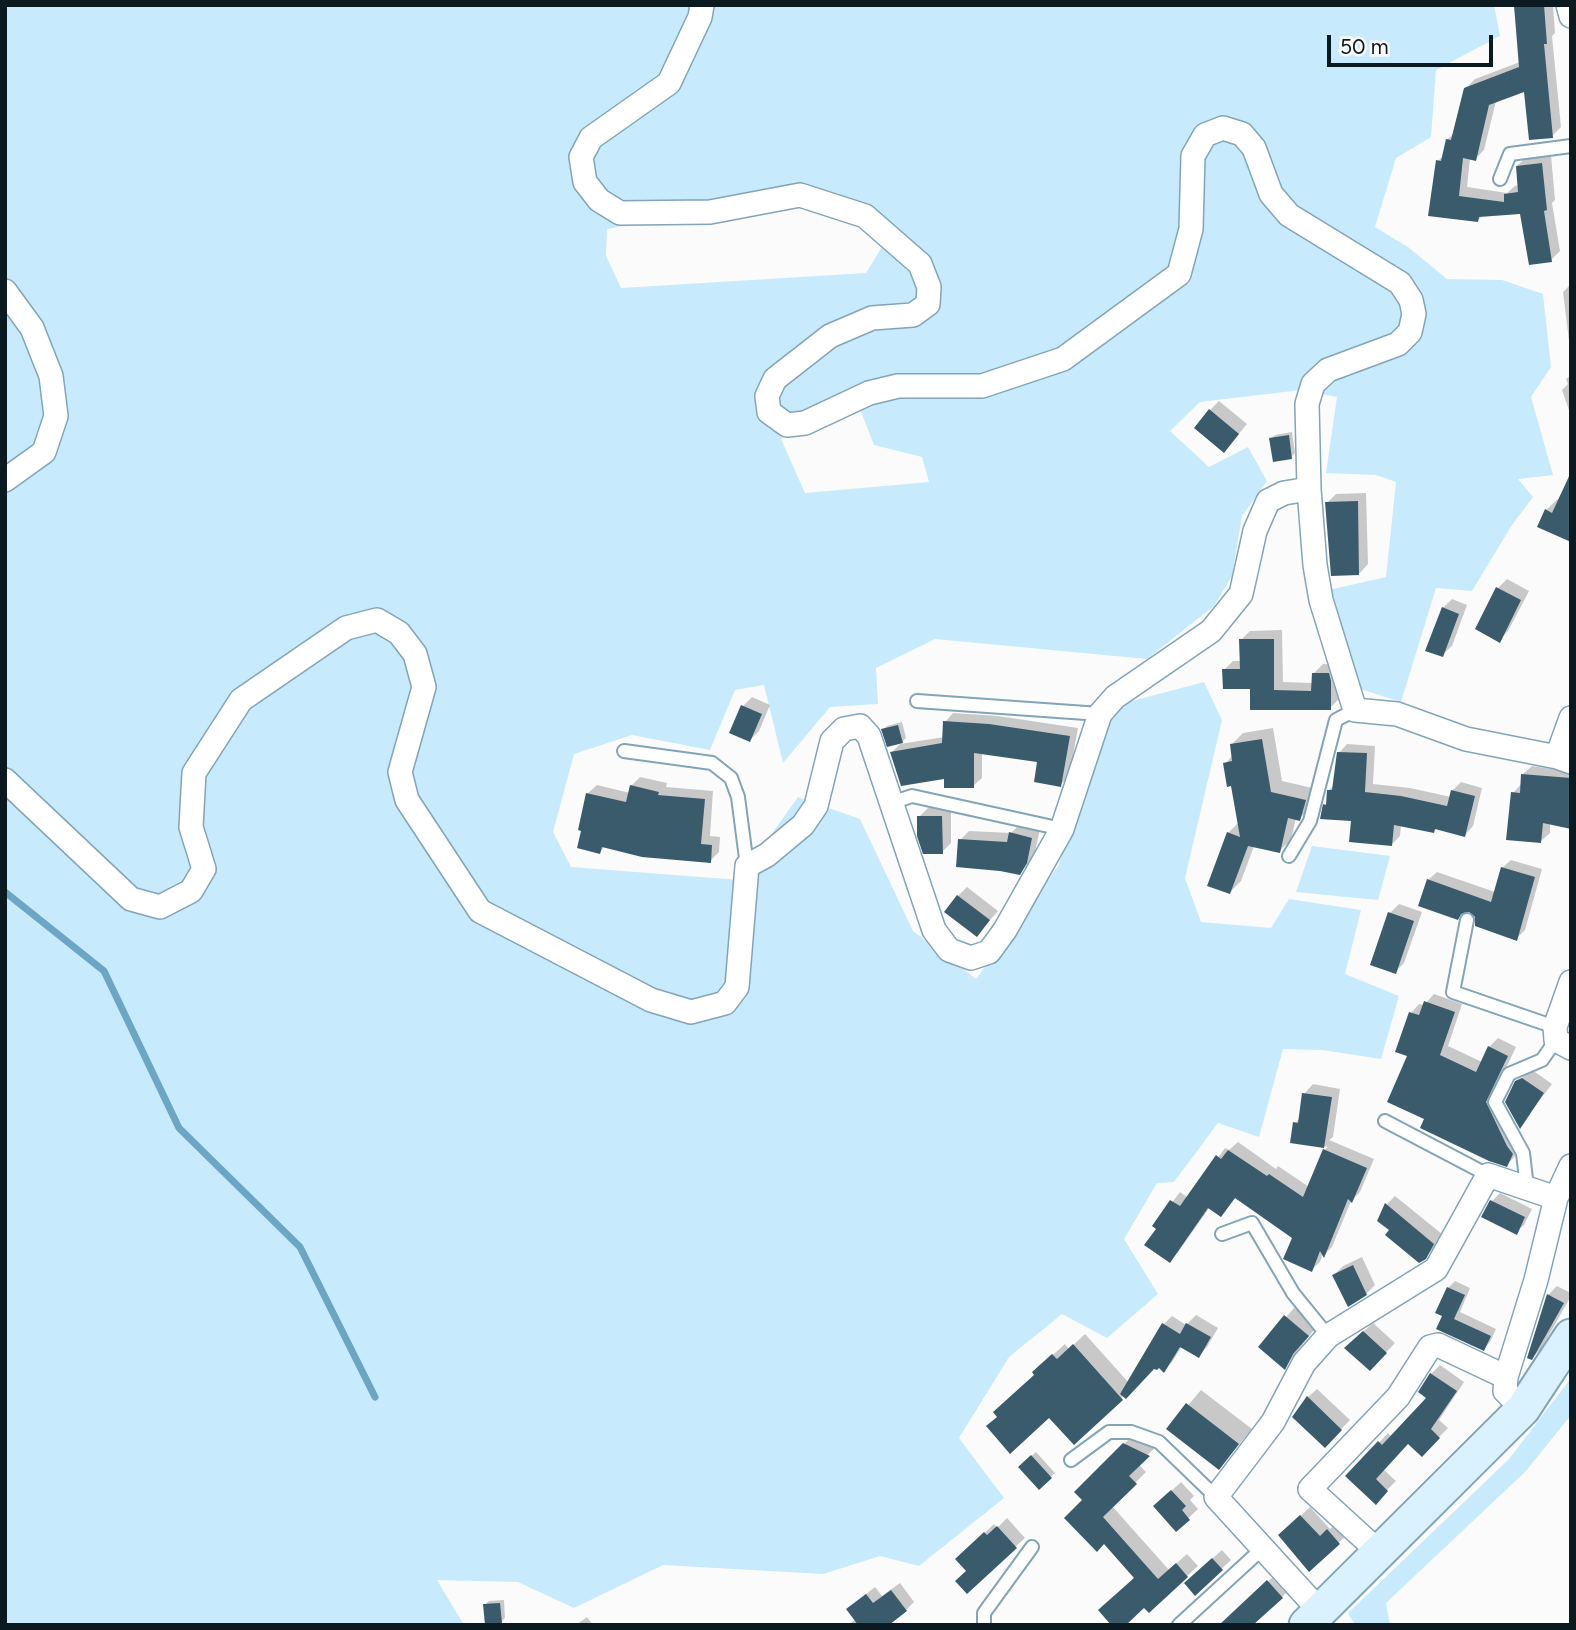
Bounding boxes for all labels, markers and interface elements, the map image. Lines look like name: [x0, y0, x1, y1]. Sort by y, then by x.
scale bar: [1331, 21, 1497, 65]
text: 50 m: [1340, 34, 1389, 59]

